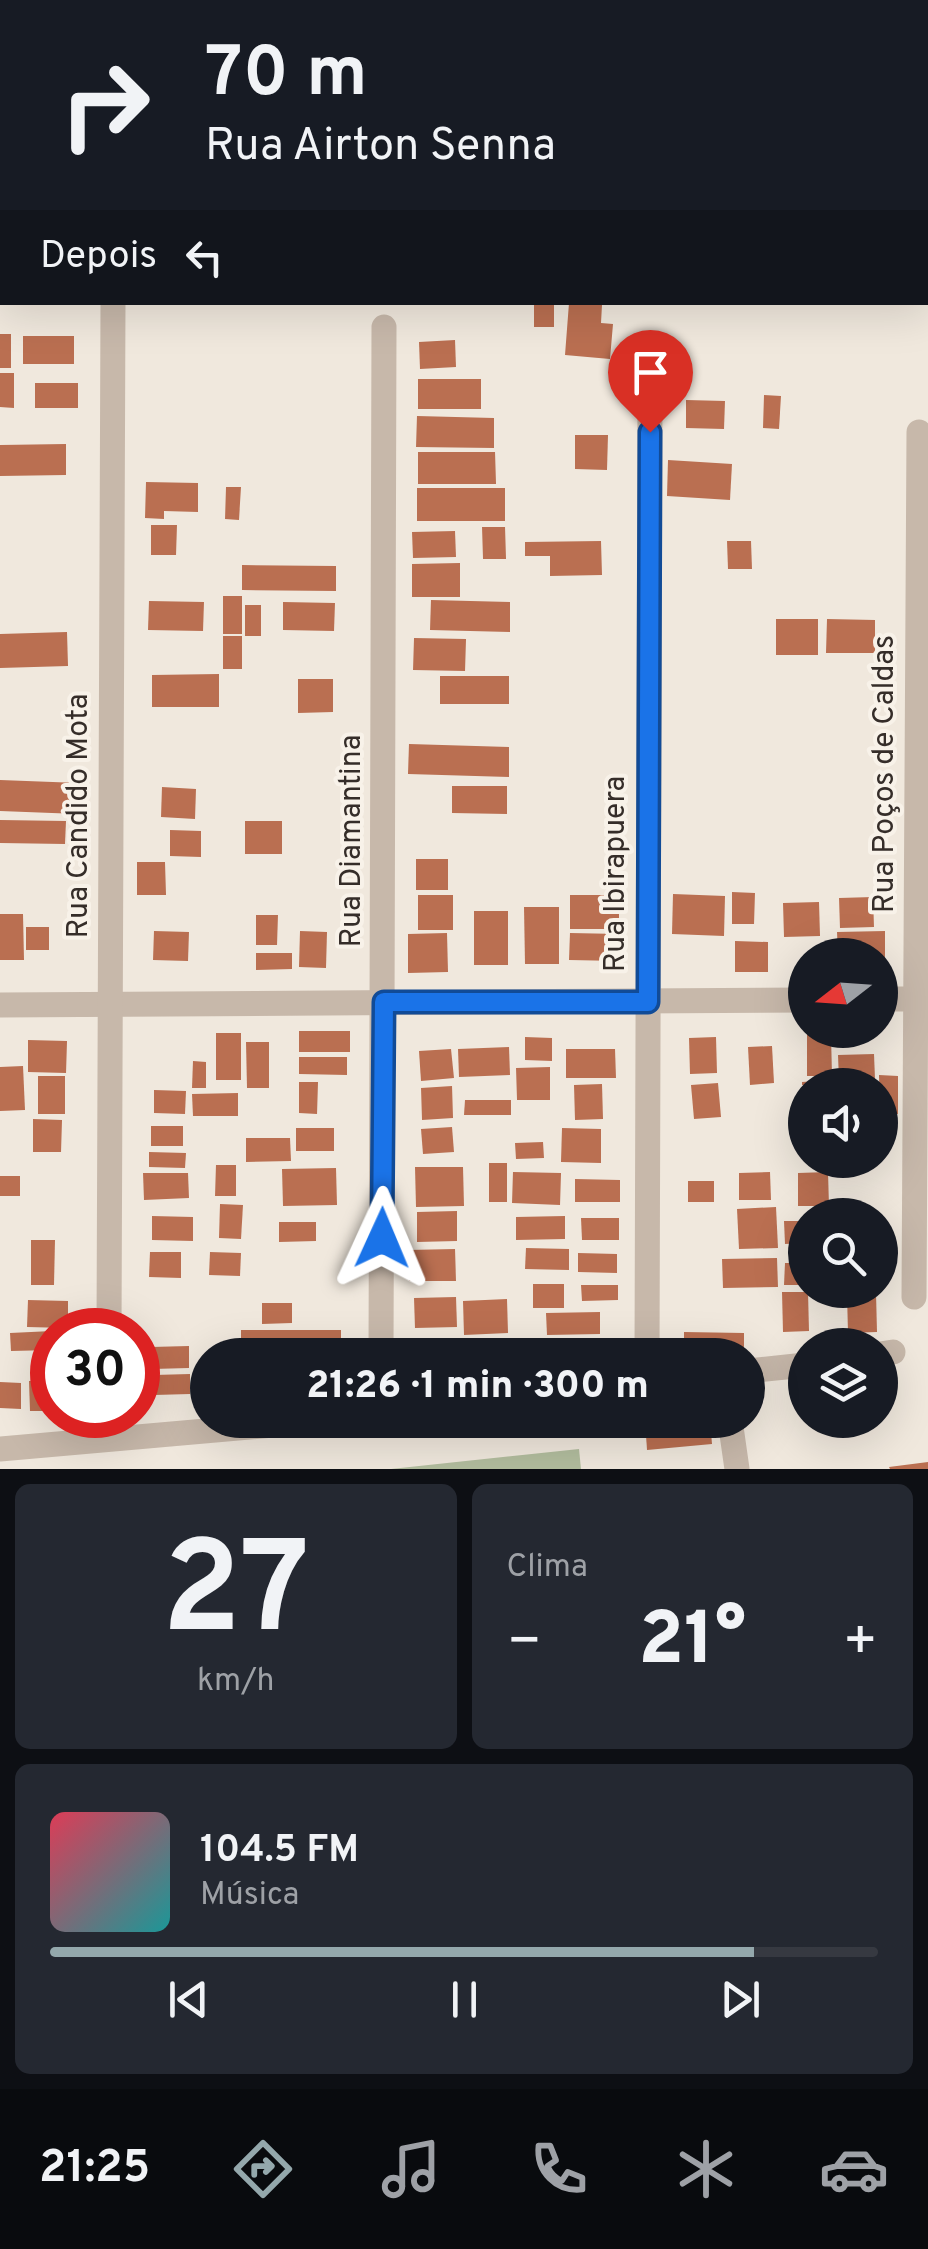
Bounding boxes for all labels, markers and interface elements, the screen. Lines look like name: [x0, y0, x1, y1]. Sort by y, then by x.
text: 70 m: [205, 32, 368, 121]
icon: right: [40, 40, 170, 170]
text: Rua Airton Senna: [205, 119, 556, 176]
icon: left: [177, 230, 232, 285]
text: Depois: [40, 233, 157, 282]
pin: [608, 330, 693, 433]
icon: arrive: [623, 345, 678, 400]
street label: Rua Poços de Caldas: [867, 635, 904, 913]
street label: Rua Candido Mota: [61, 694, 98, 938]
street label: Rua Diamantina: [334, 734, 371, 948]
street label: Rua Ibirapuera: [598, 776, 635, 972]
north arrow: [788, 938, 898, 1048]
map controls: [788, 938, 898, 1438]
button: sound: [788, 1068, 898, 1178]
position arrow: [330, 1186, 434, 1290]
button: search: [788, 1198, 898, 1308]
speed limit sign: 30: [30, 1308, 160, 1438]
button: layers: [788, 1328, 898, 1438]
text: 21:26 · 1 min · 300 m: [306, 1363, 649, 1412]
text: 27: [162, 1514, 310, 1679]
text: Clima: [507, 1548, 588, 1588]
text: 21°: [638, 1596, 746, 1691]
text: −: [507, 1609, 542, 1679]
text: +: [843, 1609, 878, 1679]
text: km/h: [197, 1662, 275, 1702]
text: 104.5 FM: [200, 1827, 359, 1876]
text: Música: [200, 1876, 299, 1916]
icon: previous: [161, 1972, 216, 2027]
icon: pause: [437, 1972, 492, 2027]
icon: next: [713, 1972, 768, 2027]
icon: directions: [228, 2134, 298, 2204]
icon: music: [376, 2134, 446, 2204]
icon: phone: [524, 2134, 594, 2204]
icon: climate: [671, 2134, 741, 2204]
icon: car: [819, 2134, 889, 2204]
text: 21:25: [39, 2141, 150, 2198]

